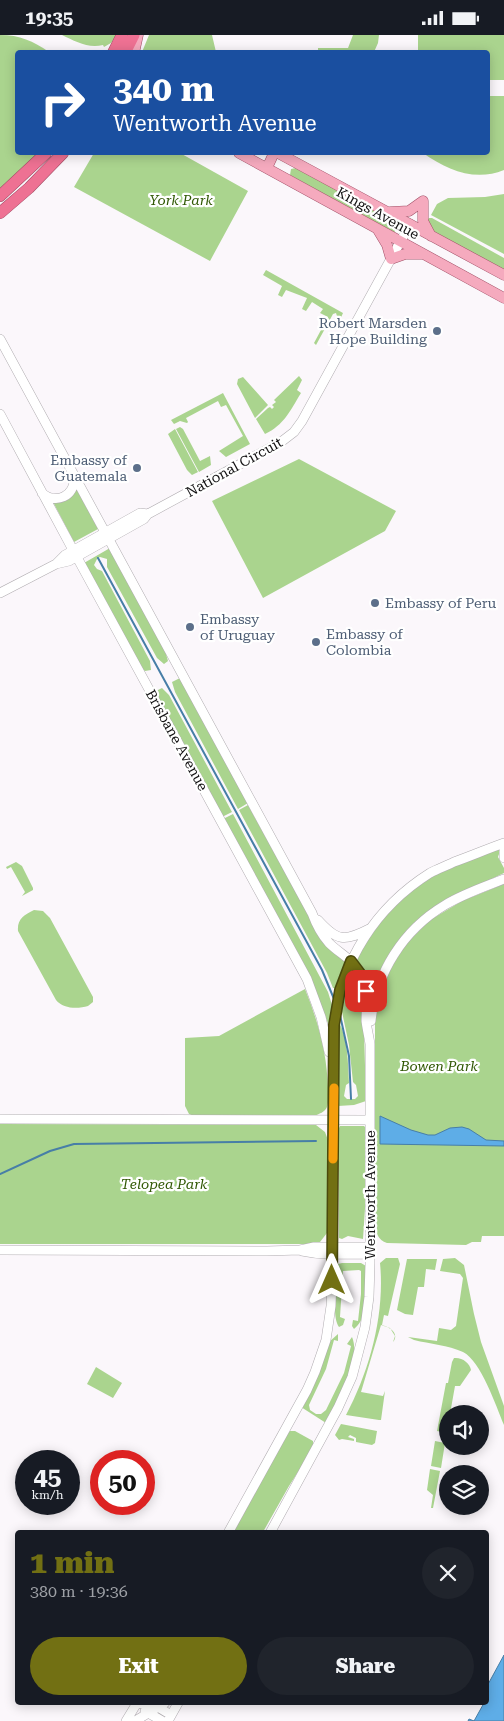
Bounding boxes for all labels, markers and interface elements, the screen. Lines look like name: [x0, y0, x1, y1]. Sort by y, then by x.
text: 19:35: [25, 6, 74, 29]
text: 340 m: [113, 69, 214, 110]
icon: right: [30, 70, 95, 135]
text: Wentworth Avenue: [113, 111, 317, 136]
street label: Kings Avenue: [334, 184, 422, 242]
park label: York Park: [149, 192, 213, 208]
place label: Robert Marsden Hope Building: [319, 315, 427, 347]
marker: Robert Marsden Hope Building: [431, 325, 443, 337]
street label: National Circuit: [183, 434, 285, 500]
place label: Embassy of Guatemala: [50, 452, 128, 484]
marker: Embassy of Guatemala: [131, 462, 143, 474]
place label: Embassy of Peru: [385, 595, 496, 611]
marker: Embassy of Peru: [369, 597, 381, 609]
place label: Embassy of Uruguay: [200, 611, 276, 643]
marker: Embassy of Uruguay: [184, 621, 196, 633]
place label: Embassy of Colombia: [326, 626, 403, 658]
marker: Embassy of Colombia: [310, 636, 322, 648]
street label: Brisbane Avenue: [143, 687, 212, 794]
pin: [345, 970, 387, 1012]
icon: arrive: [352, 977, 380, 1005]
park label: Bowen Park: [399, 1058, 478, 1074]
street label: Wentworth Avenue: [362, 1130, 378, 1260]
park label: Telopea Park: [121, 1176, 208, 1192]
position arrow: [305, 1253, 357, 1305]
map controls: [439, 1405, 489, 1515]
button: sound: [439, 1405, 489, 1455]
speed limit sign: 50: [90, 1450, 155, 1515]
text: 45: [33, 1462, 62, 1491]
button: layers: [439, 1465, 489, 1515]
text: km/h: [31, 1488, 64, 1502]
text: 1 min: [30, 1545, 114, 1580]
button: close: [422, 1547, 474, 1599]
text: 380 m · 19:36: [30, 1582, 128, 1601]
button: Exit: [30, 1637, 247, 1695]
button: Share: [257, 1637, 474, 1695]

